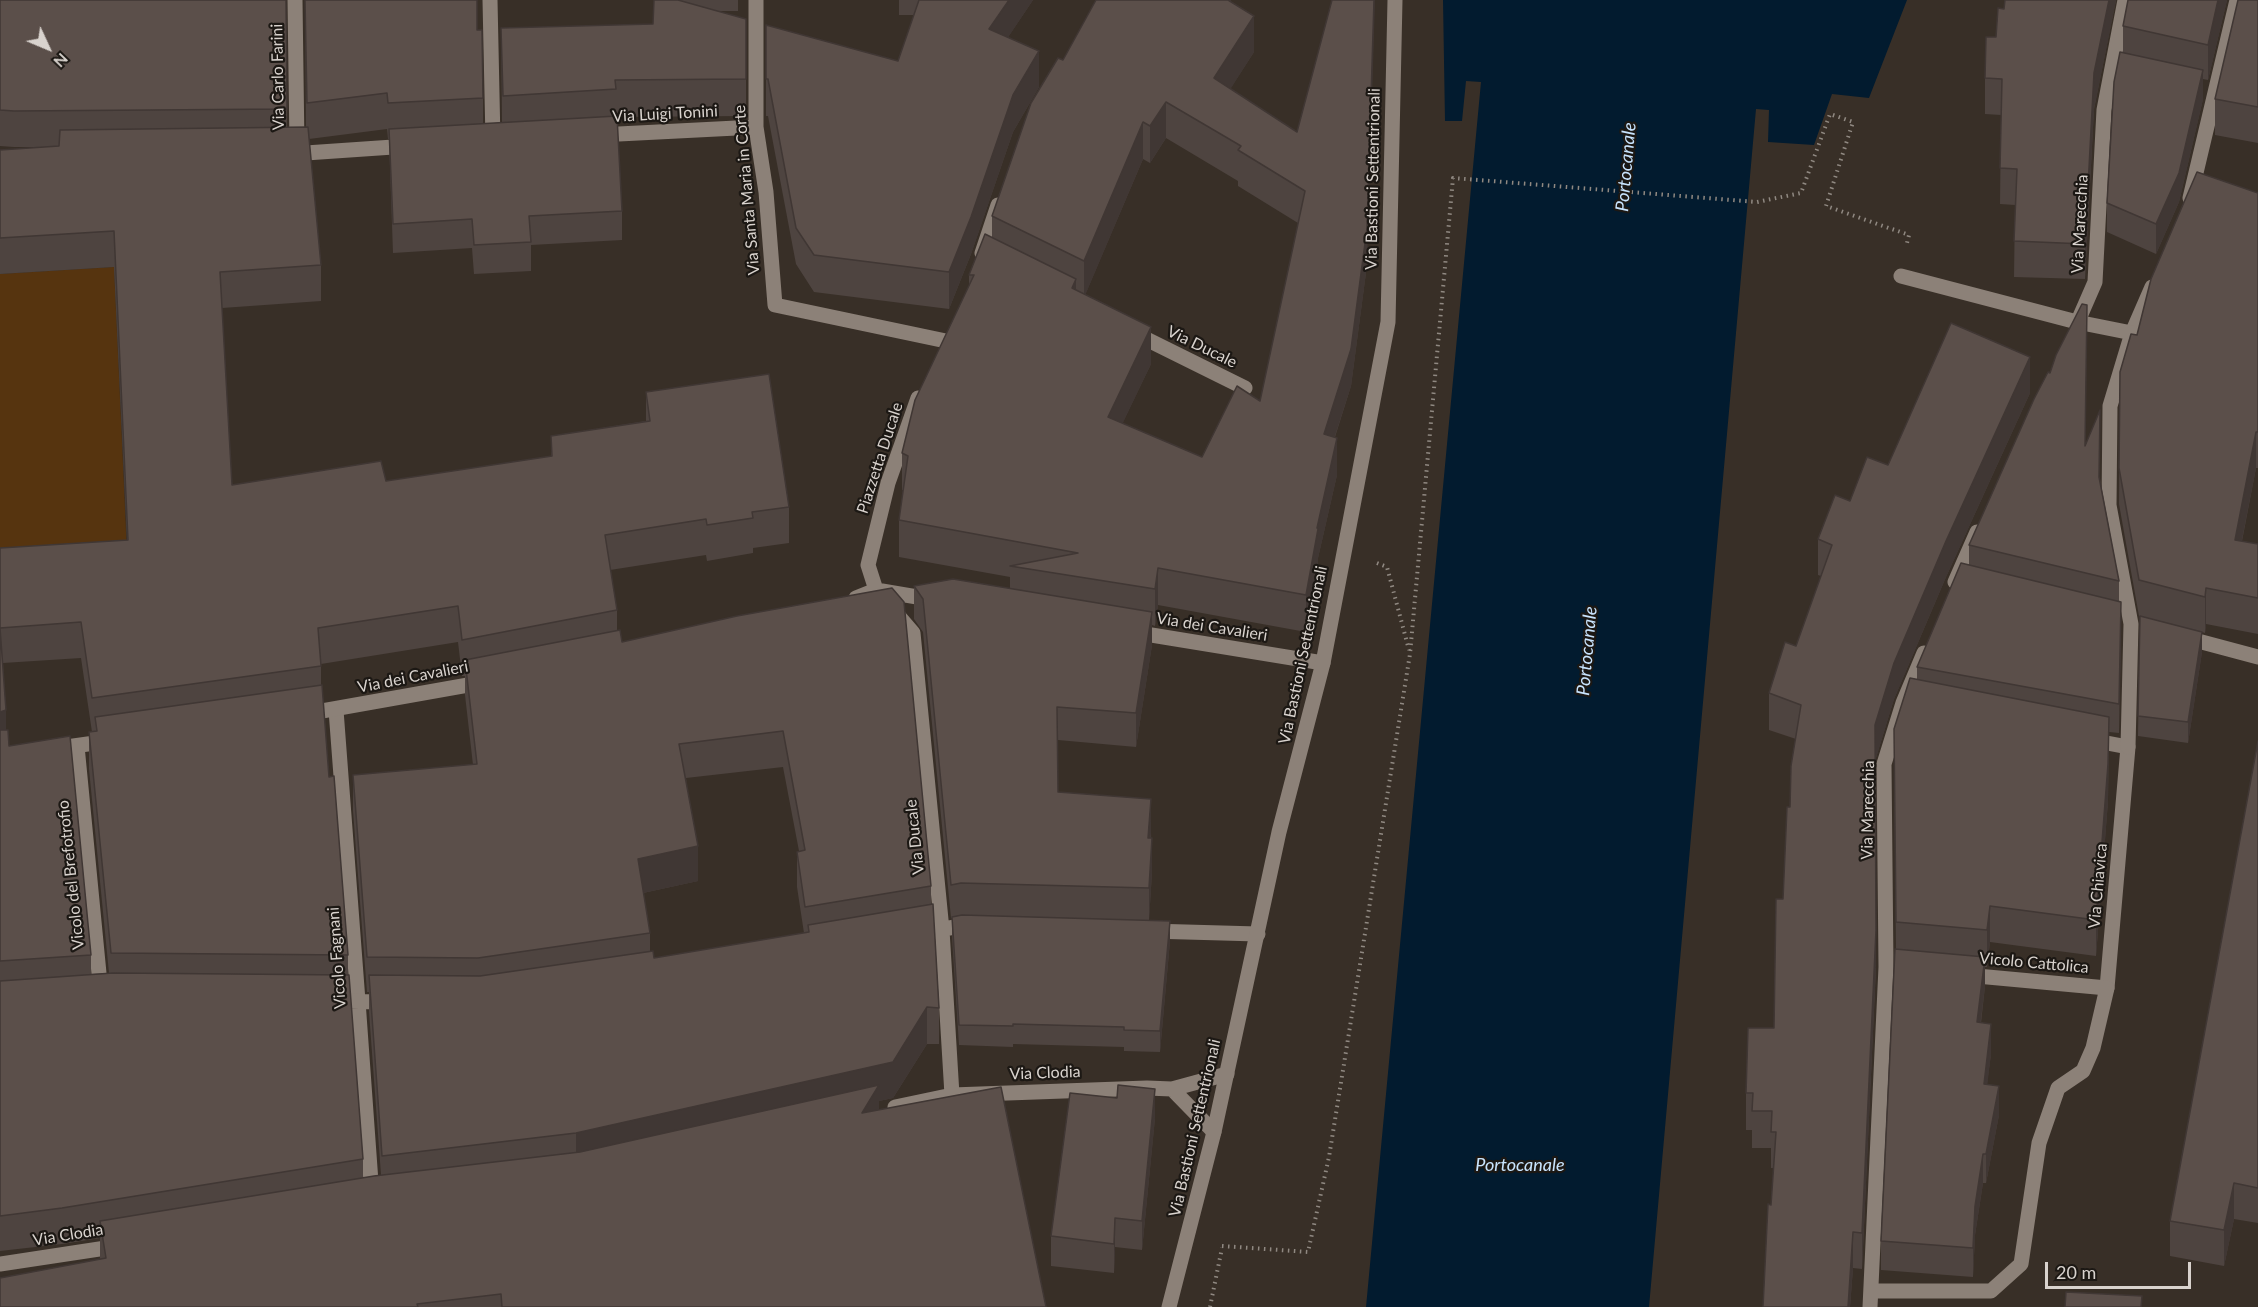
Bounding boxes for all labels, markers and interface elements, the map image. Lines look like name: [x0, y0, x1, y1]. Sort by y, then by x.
north arrow: [18, 18, 78, 78]
street label: Via Carlo Farini: [267, 24, 289, 130]
text: N: [50, 50, 72, 72]
street label: Via Bastioni Settentrionali: [1362, 88, 1384, 270]
street label: Via Luigi Tonini: [612, 102, 718, 126]
street label: Via Santa Maria in Corte: [730, 104, 764, 276]
water label: Portocanale: [1611, 122, 1641, 212]
street label: Via Marecchia: [2068, 174, 2092, 274]
street label: Via Ducale: [1164, 322, 1240, 372]
street label: Piazzetta Ducale: [853, 400, 907, 516]
street label: Via Bastioni Settentrionali: [1275, 564, 1331, 746]
water label: Portocanale: [1572, 606, 1602, 696]
street label: Via dei Cavalieri: [1155, 609, 1269, 645]
street label: Via dei Cavalieri: [356, 657, 470, 697]
street label: Via Marecchia: [1858, 760, 1878, 860]
street label: Via Ducale: [902, 798, 928, 876]
street label: Vicolo del Brefotrofio: [54, 799, 88, 951]
street label: Via Chiavica: [2085, 843, 2111, 929]
street label: Vicolo Fagnani: [324, 906, 350, 1010]
street label: Vicolo Cattolica: [1978, 949, 2090, 977]
street label: Via Bastioni Settentrionali: [1165, 1037, 1225, 1219]
street label: Via Clodia: [1009, 1062, 1081, 1084]
water label: Portocanale: [1475, 1154, 1565, 1176]
street label: Via Clodia: [31, 1220, 105, 1250]
scale bar: [2048, 1250, 2194, 1288]
text: 20 m: [2056, 1261, 2096, 1283]

